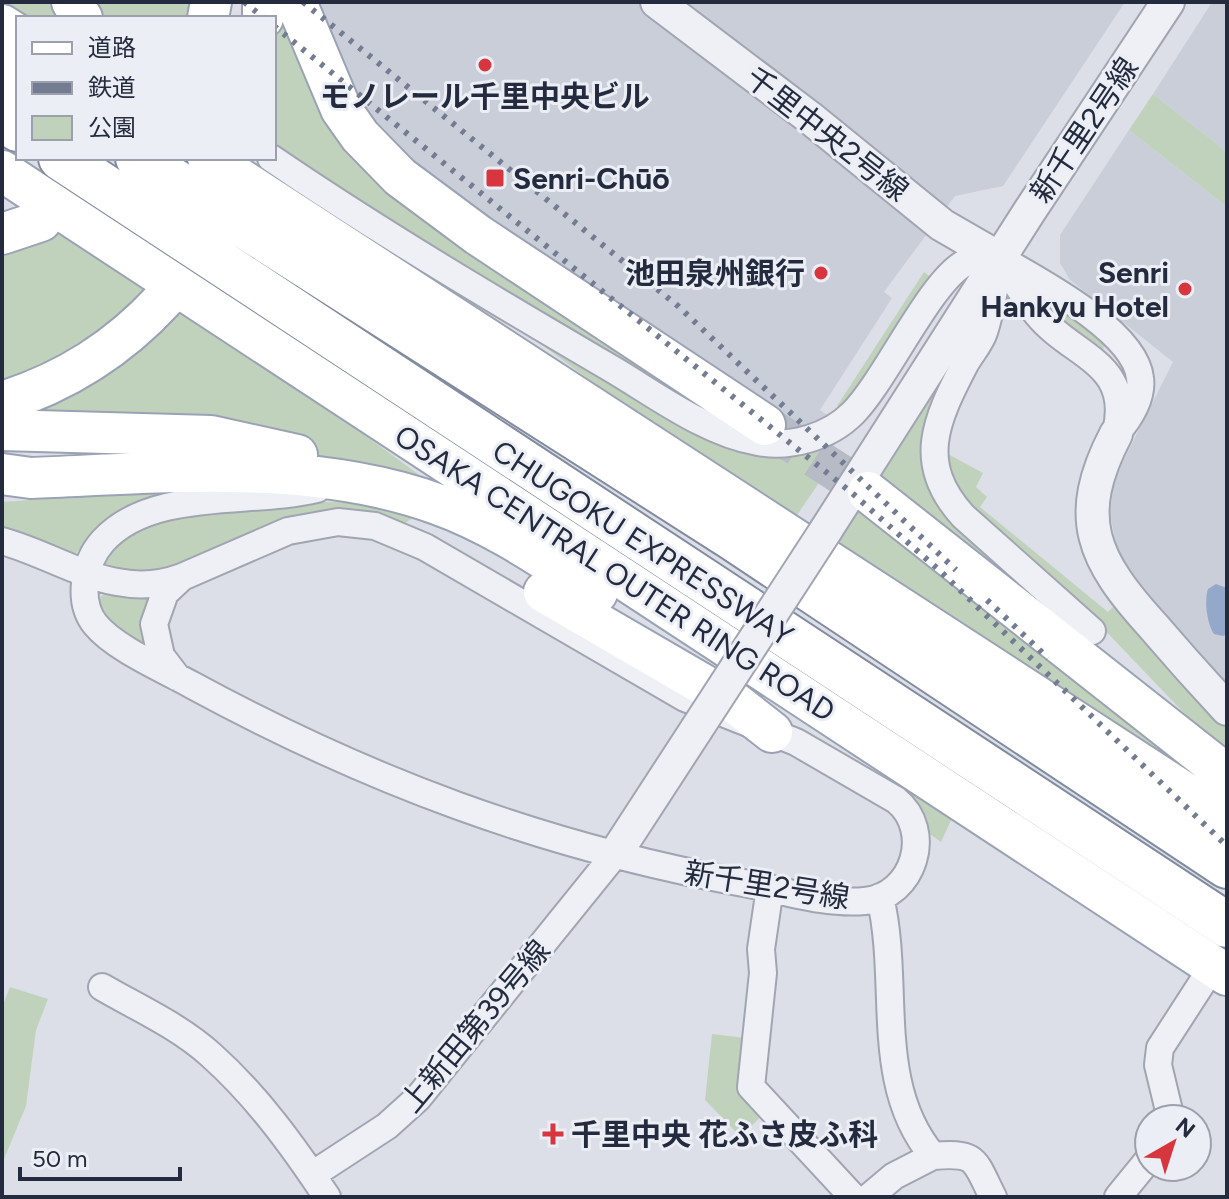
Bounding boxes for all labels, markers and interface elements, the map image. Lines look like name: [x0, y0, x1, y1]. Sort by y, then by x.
legend: [16, 16, 276, 160]
text: 道路: [88, 33, 136, 62]
street label: 新千里2号線: [1022, 51, 1146, 209]
marker: モノレール千里中央ビル: [476, 56, 494, 74]
street label: 千里中央2号線: [738, 59, 916, 209]
text: 鉄道: [88, 73, 136, 102]
place label: モノレール千里中央ビル: [320, 78, 650, 115]
text: 公園: [88, 113, 136, 142]
place label: Senri-Chūō: [513, 160, 670, 197]
marker: Senri-Chūō: [484, 167, 506, 189]
place label: Senri Hankyu Hotel: [980, 254, 1169, 325]
place label: 池田泉州銀行: [625, 255, 805, 292]
marker: 池田泉州銀行: [812, 264, 830, 282]
marker: Senri Hankyu Hotel: [1176, 280, 1194, 298]
street label: OSAKA CENTRAL OUTER RING ROAD: [388, 417, 842, 729]
street label: CHUGOKU EXPRESSWAY: [486, 432, 800, 654]
street label: 新千里2号線: [682, 854, 852, 916]
street label: 上新田第39号線: [392, 932, 558, 1120]
north arrow: [1133, 1103, 1213, 1183]
text: N: [1170, 1112, 1200, 1144]
place label: 千里中央 花ふさ皮ふ科: [571, 1116, 878, 1153]
marker: 千里中央 花ふさ皮ふ科: [542, 1123, 564, 1145]
scale bar: [20, 1131, 180, 1181]
text: 50 m: [32, 1144, 88, 1173]

